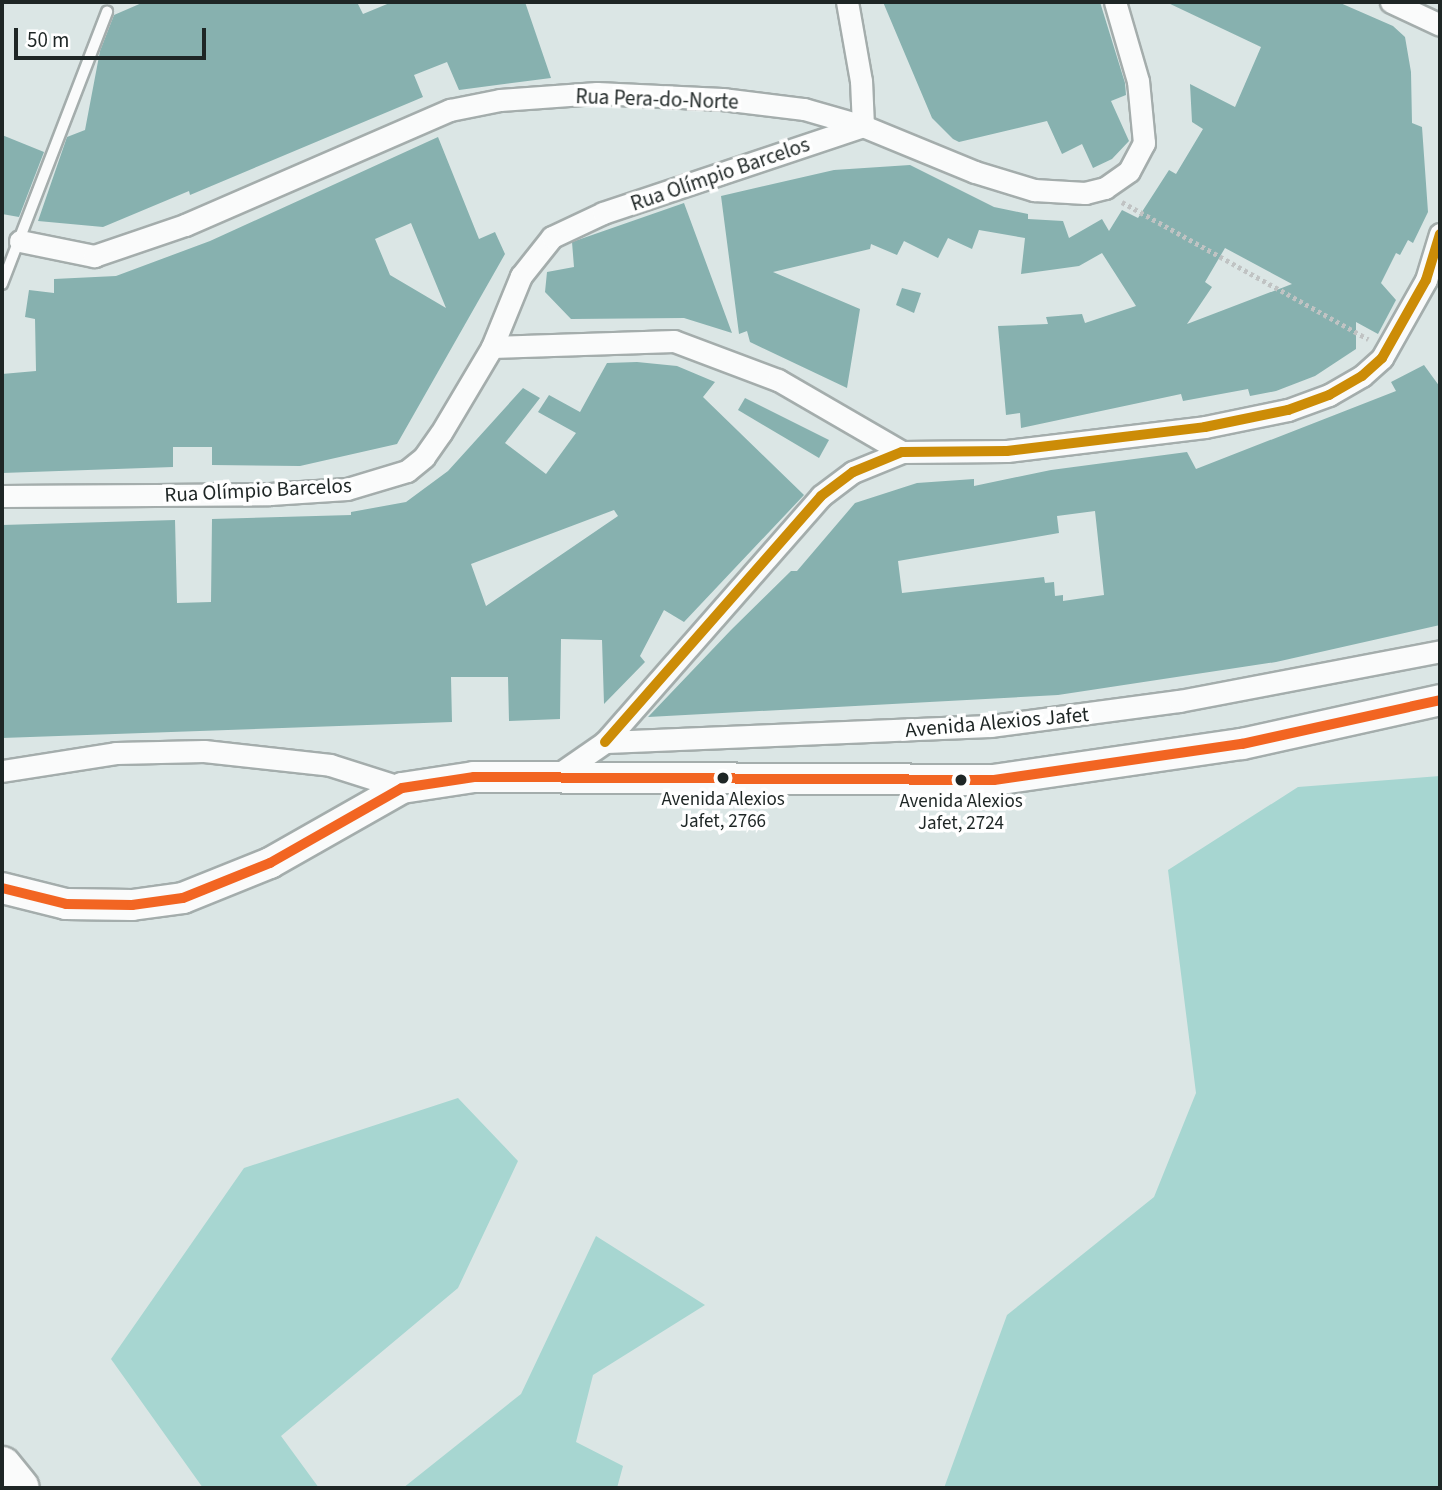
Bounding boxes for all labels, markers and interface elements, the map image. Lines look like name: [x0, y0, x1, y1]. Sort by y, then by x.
scale bar: [18, 14, 210, 58]
text: 50 m: [27, 25, 69, 55]
street label: Rua Pera-do-Norte: [575, 84, 739, 114]
street label: Rua Olímpio Barcelos: [627, 132, 813, 216]
street label: Rua Olímpio Barcelos: [164, 473, 352, 507]
street label: Avenida Alexios Jafet: [904, 701, 1090, 743]
marker: Avenida Alexios Jafet, 2766: [716, 771, 730, 785]
marker: Avenida Alexios Jafet, 2724: [954, 773, 968, 787]
place label: Avenida Alexios Jafet, 2766: [661, 789, 785, 833]
place label: Avenida Alexios Jafet, 2724: [899, 791, 1023, 835]

